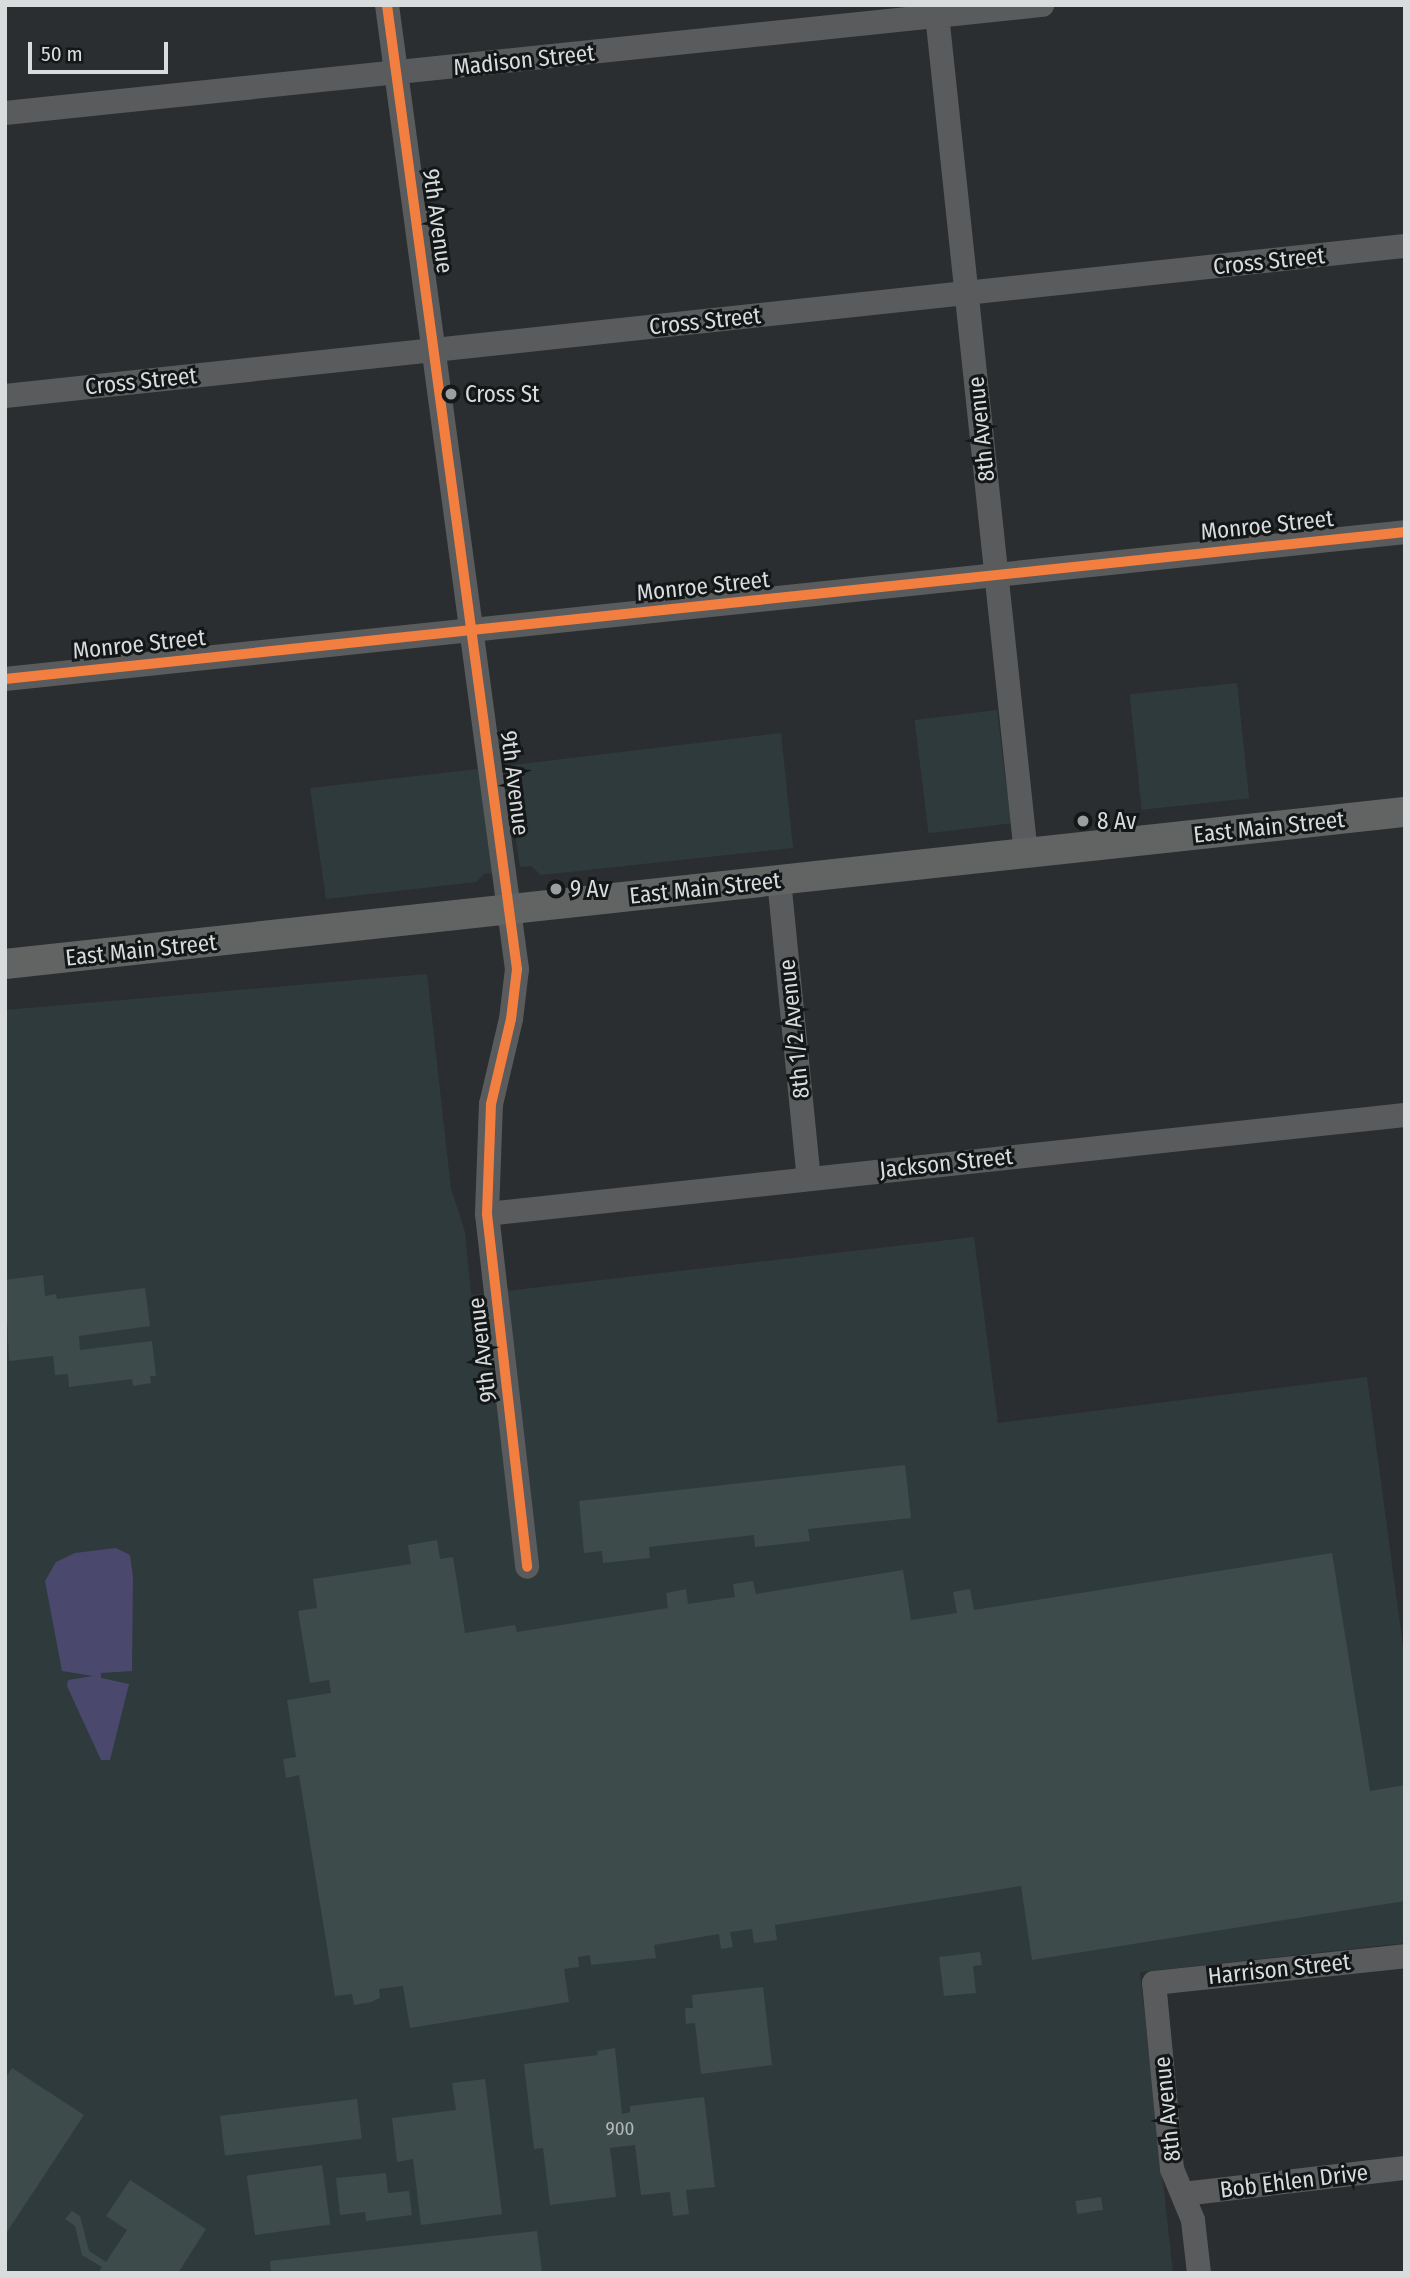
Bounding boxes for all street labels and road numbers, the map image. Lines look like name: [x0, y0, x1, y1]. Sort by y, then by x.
street label: Madison Street: [452, 39, 596, 81]
street label: 9th Avenue: [417, 167, 459, 275]
street label: Cross Street: [1212, 241, 1326, 281]
street label: Cross Street: [648, 301, 762, 341]
street label: Cross Street: [84, 361, 198, 401]
street label: 8th Avenue: [962, 375, 1000, 483]
street label: Monroe Street: [1199, 504, 1335, 546]
street label: Monroe Street: [635, 565, 771, 607]
street label: Monroe Street: [71, 623, 207, 665]
street label: 9th Avenue: [495, 729, 535, 837]
street label: East Main Street: [1192, 805, 1346, 849]
street label: East Main Street: [628, 866, 782, 910]
street label: East Main Street: [64, 928, 218, 972]
street label: 8th 1/2 Avenue: [773, 958, 815, 1100]
street label: Jackson Street: [878, 1142, 1014, 1184]
street label: 9th Avenue: [462, 1296, 502, 1404]
street label: Harrison Street: [1206, 1948, 1352, 1990]
street label: 8th Avenue: [1148, 2055, 1186, 2163]
street label: Bob Ehlen Drive: [1218, 2158, 1370, 2204]

